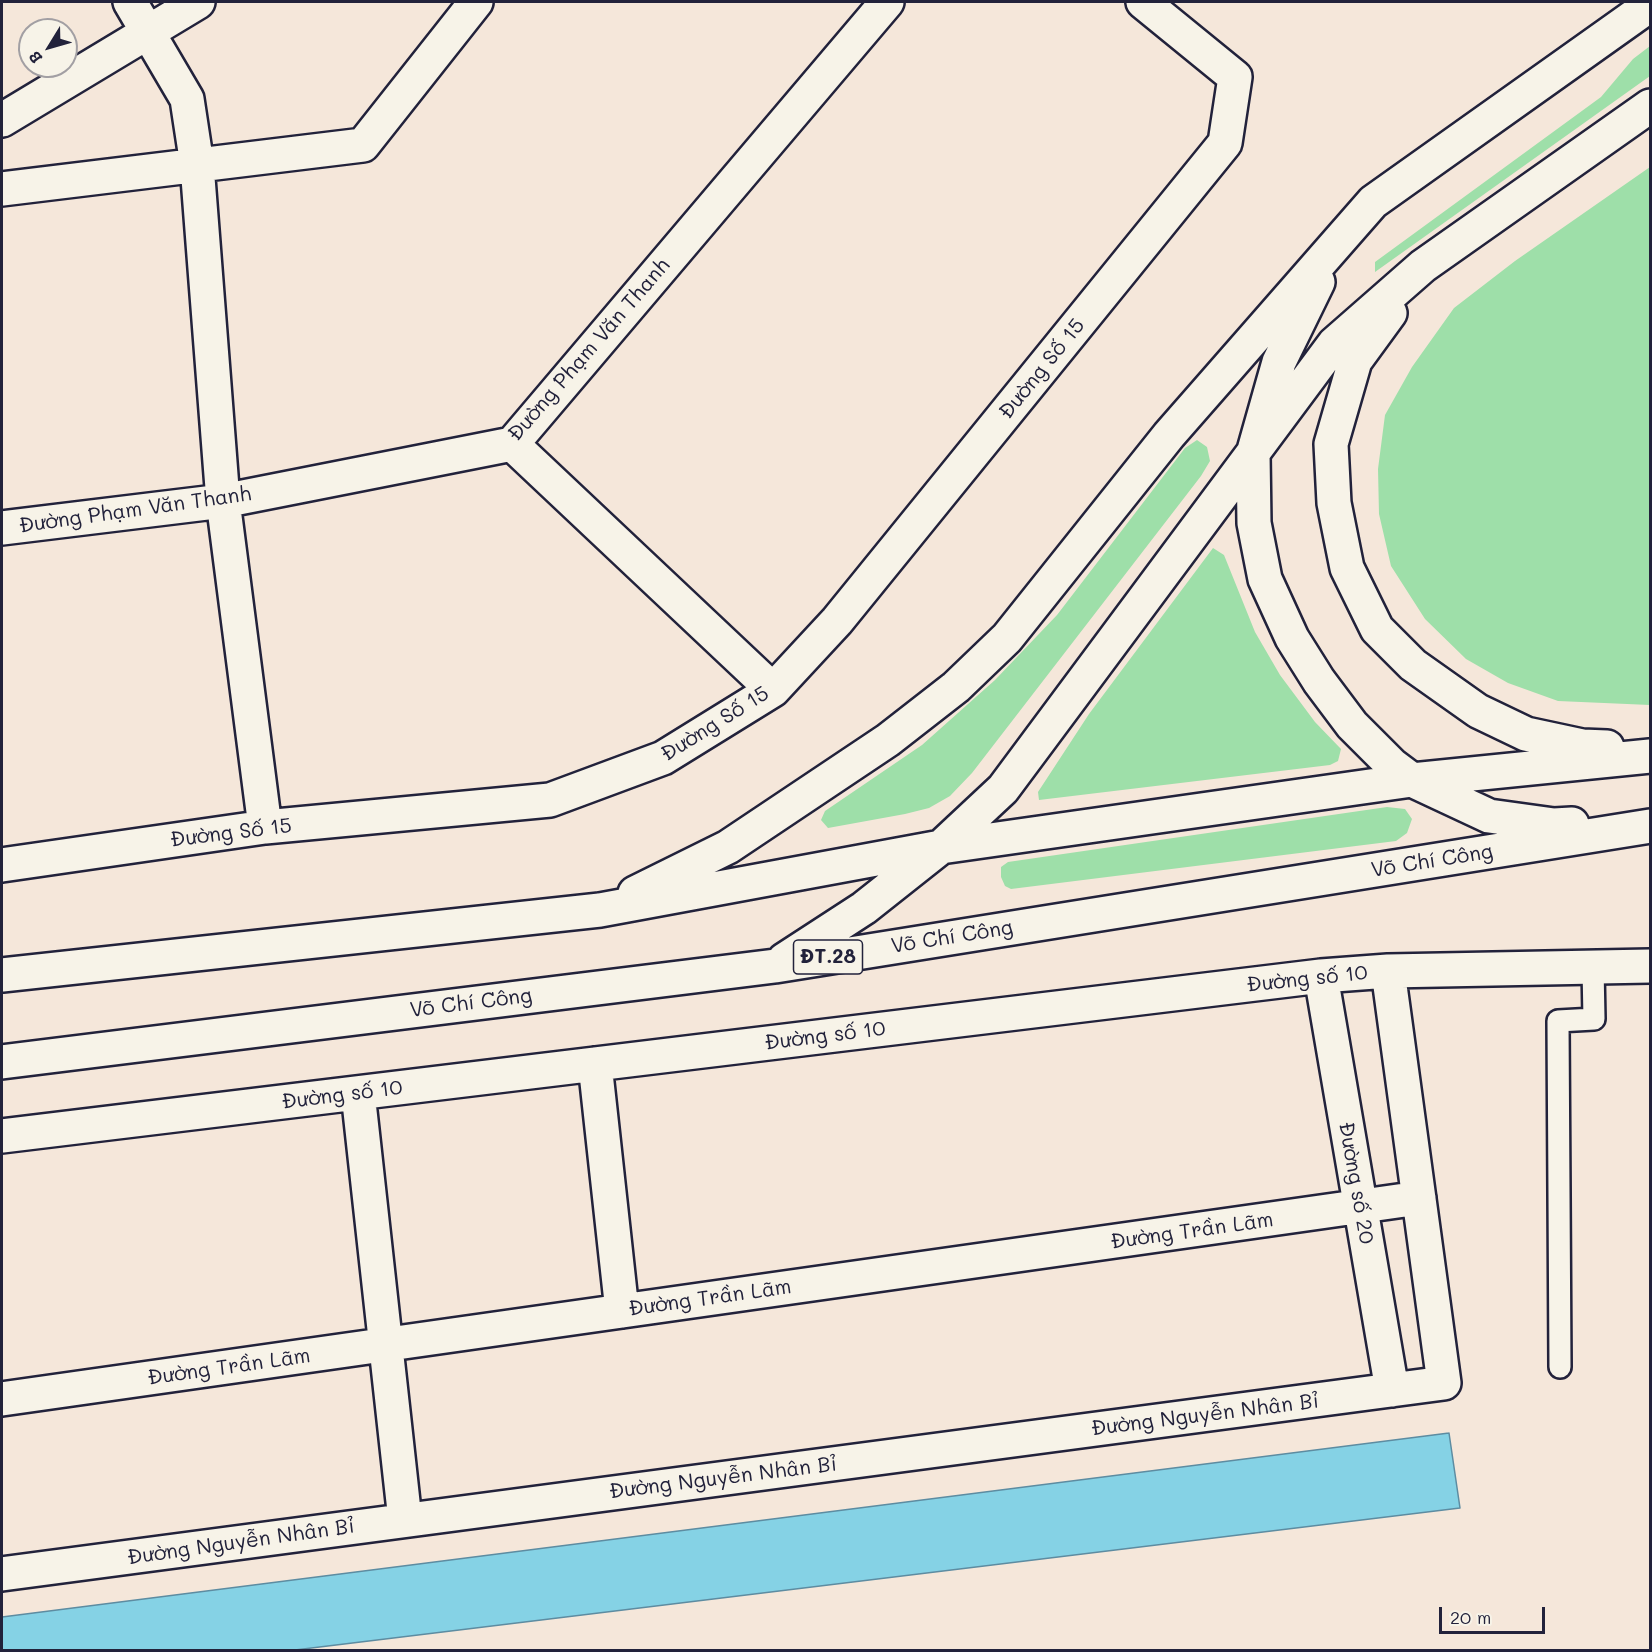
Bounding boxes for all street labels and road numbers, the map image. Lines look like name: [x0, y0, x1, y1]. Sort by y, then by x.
street label: Đường Phạm Văn Thanh: [503, 253, 675, 447]
street label: Đường Số 15: [994, 314, 1090, 424]
street label: Đường Phạm Văn Thanh: [17, 481, 253, 539]
street label: Đường Số 15: [656, 681, 774, 767]
street label: Đường Số 15: [169, 813, 293, 853]
street label: Võ Chí Công: [1369, 839, 1495, 883]
street label: Võ Chí Công: [889, 915, 1015, 959]
road number: ĐT.28: [794, 940, 862, 974]
street label: Đường số 10: [1245, 960, 1369, 998]
street label: Võ Chí Công: [409, 983, 533, 1023]
street label: Đường số 10: [763, 1016, 887, 1056]
street label: Đường số 10: [280, 1075, 404, 1115]
street label: Đường số 20: [1333, 1120, 1379, 1246]
street label: Đường Trần Lãm: [1109, 1207, 1275, 1255]
street label: Đường Trần Lãm: [627, 1274, 793, 1322]
street label: Đường Trần Lãm: [146, 1343, 312, 1391]
street label: Đường Nguyễn Nhân Bỉ: [1090, 1389, 1320, 1441]
street label: Đường Nguyễn Nhân Bỉ: [608, 1452, 838, 1504]
street label: Đường Nguyễn Nhân Bỉ: [126, 1514, 356, 1570]

